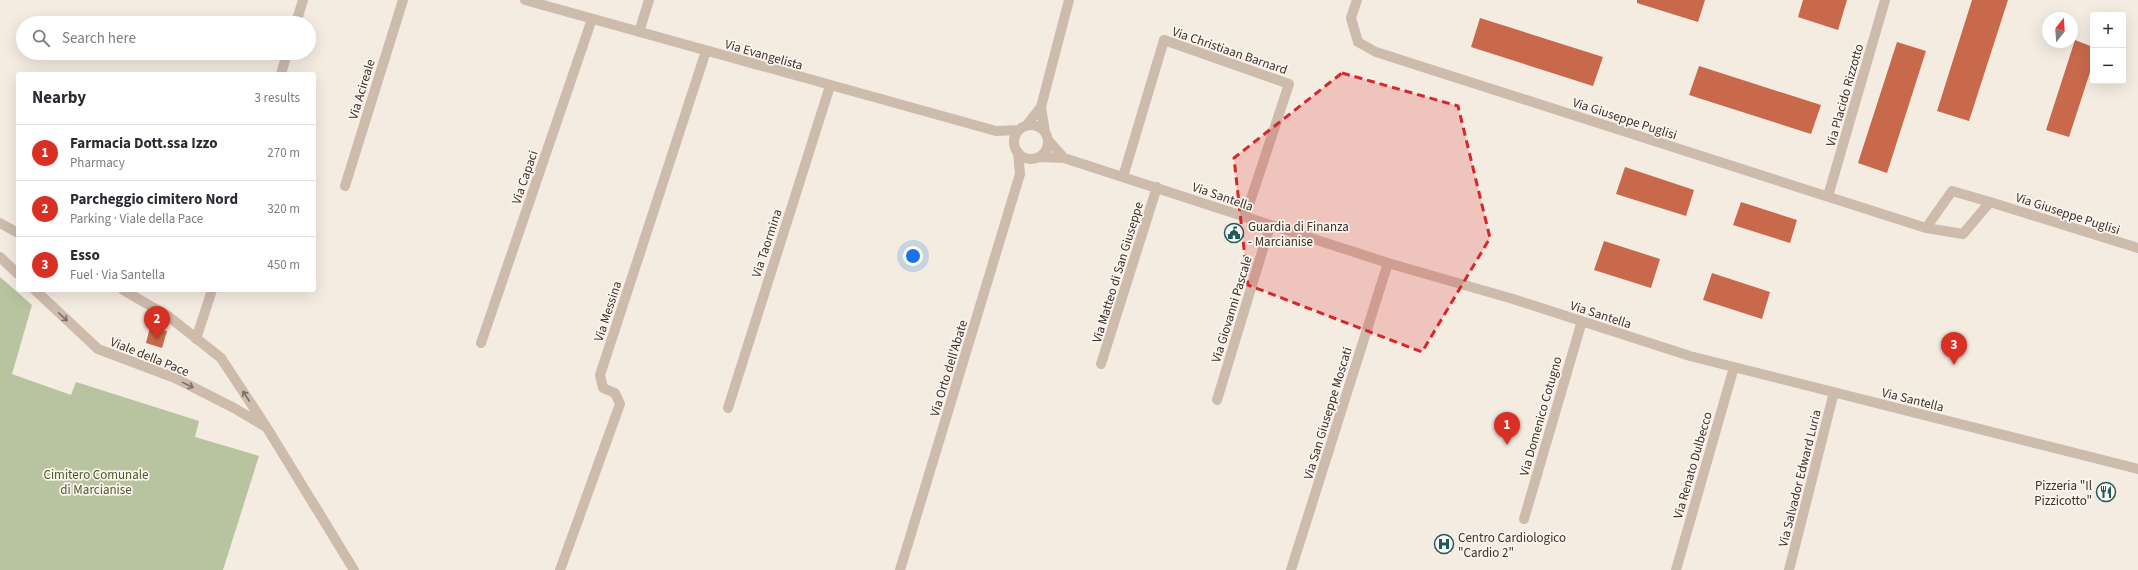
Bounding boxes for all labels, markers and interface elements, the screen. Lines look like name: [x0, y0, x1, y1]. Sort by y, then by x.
north arrow: [2042, 12, 2078, 48]
map controls: [2090, 12, 2126, 84]
button: +: [2090, 12, 2126, 48]
search box: [16, 16, 316, 60]
street label: Via Christiaan Barnard: [1170, 23, 1290, 79]
icon: search: [30, 27, 52, 49]
text: Search here: [62, 28, 136, 49]
street label: Via Evangelista: [723, 35, 805, 75]
street label: Via Placido Rizzotto: [1822, 42, 1868, 149]
button: −: [2090, 48, 2126, 84]
street label: Via Acireale: [344, 57, 380, 122]
text: Nearby: [32, 86, 86, 110]
text: 3 results: [255, 89, 300, 107]
street label: Via Giuseppe Puglisi: [1570, 94, 1679, 144]
text: Farmacia Dott.ssa Izzo: [70, 133, 218, 154]
text: 1: [42, 144, 48, 162]
text: 270 m: [267, 144, 300, 162]
street label: Via Capaci: [507, 148, 543, 207]
text: Pharmacy: [70, 154, 125, 172]
street label: Via Santella: [1190, 178, 1256, 216]
text: Parcheggio cimitero Nord: [70, 189, 238, 210]
street label: Via Giuseppe Puglisi: [2013, 189, 2122, 239]
text: 2: [42, 200, 48, 218]
text: 320 m: [267, 200, 300, 218]
street label: Via Matteo di San Giuseppe: [1088, 200, 1148, 345]
street label: Via Taormina: [747, 207, 786, 280]
text: Parking · Viale della Pace: [70, 210, 203, 228]
place label: Guardia di Finanza - Marcianise: [1248, 218, 1349, 251]
public building icon: Guardia di Finanza - Marcianise: [1223, 222, 1245, 244]
text: Esso: [70, 245, 100, 266]
your location: [903, 246, 923, 266]
street label: Via Giovanni Pascale: [1207, 254, 1257, 365]
text: 3: [42, 256, 48, 274]
text: 450 m: [267, 256, 300, 274]
text: Fuel · Via Santella: [70, 266, 165, 284]
street label: Via Messina: [590, 279, 626, 344]
street label: Via Santella: [1568, 297, 1634, 333]
pin: 2: [144, 306, 170, 339]
one-way arrow: [58, 312, 69, 321]
street label: Via Orto dell'Abate: [926, 318, 972, 419]
pin: 3: [1941, 332, 1967, 365]
street label: Viale della Pace: [107, 333, 192, 381]
street label: Via San Giuseppe Moscati: [1299, 345, 1357, 482]
street label: Via Domenico Cotugno: [1515, 355, 1567, 478]
one-way arrow: [181, 382, 193, 389]
street label: Via Santella: [1880, 384, 1946, 416]
one-way arrow: [242, 391, 250, 402]
street label: Via Salvador Edward Luria: [1774, 408, 1826, 549]
street label: Via Renato Dulbecco: [1669, 410, 1717, 521]
pin: 1: [1494, 412, 1520, 445]
park label: Cimitero Comunale di Marcianise: [43, 466, 149, 499]
place label: Pizzeria "Il Pizzicotto": [2034, 477, 2092, 510]
restaurant icon: Pizzeria "Il Pizzicotto": [2095, 481, 2117, 503]
place label: Centro Cardiologico "Cardio 2": [1458, 529, 1566, 562]
hospital icon: Centro Cardiologico "Cardio 2": [1433, 533, 1455, 555]

